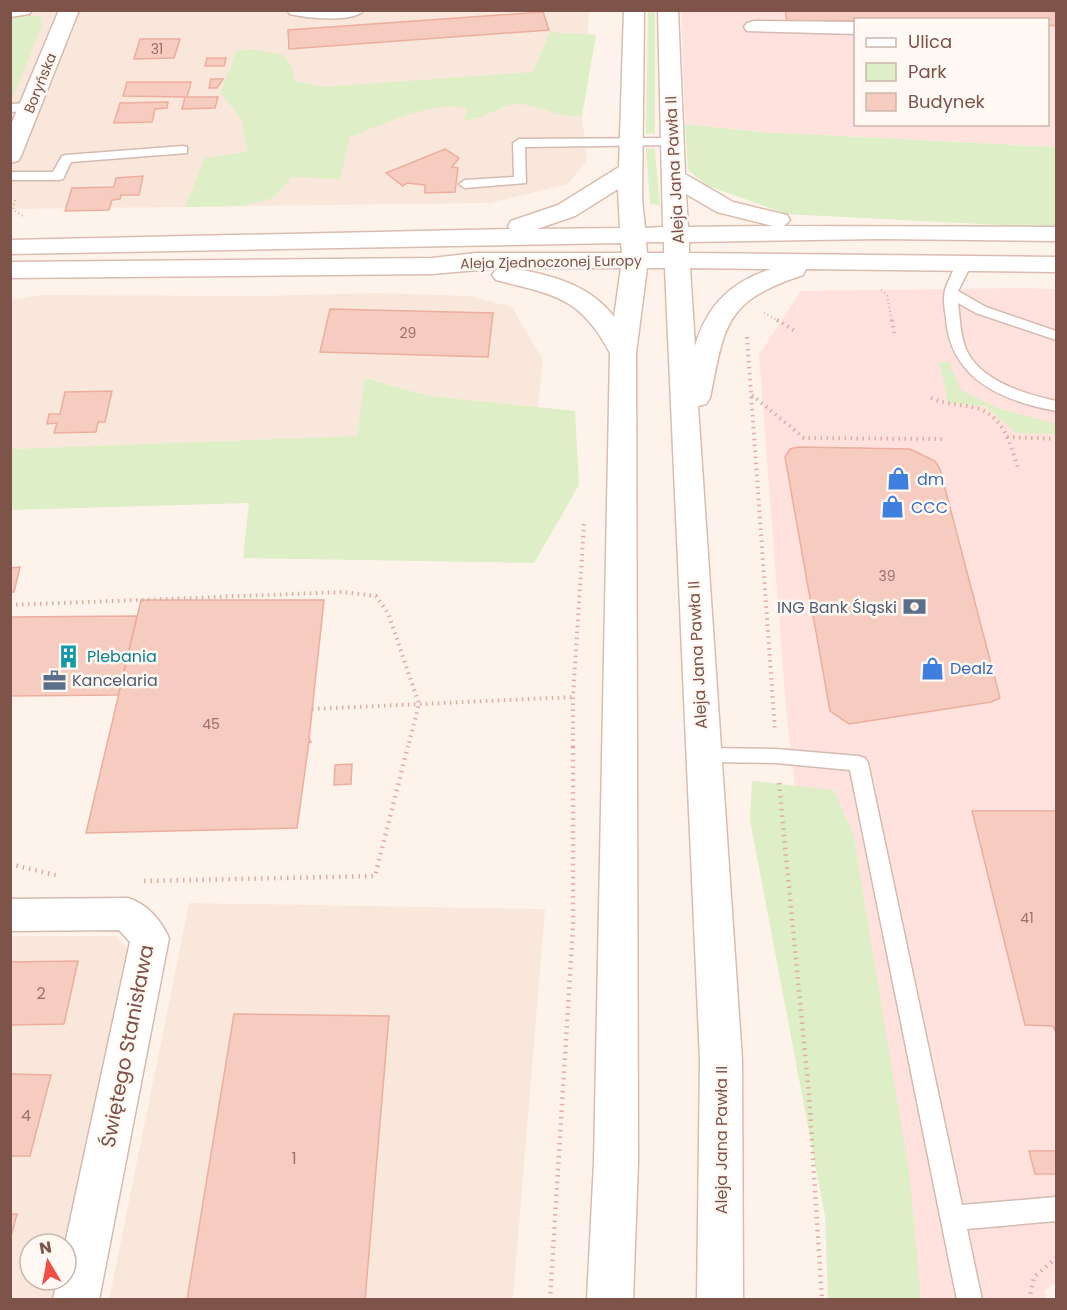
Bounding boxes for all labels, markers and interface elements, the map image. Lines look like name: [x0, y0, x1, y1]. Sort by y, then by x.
legend: [854, 18, 1049, 126]
text: Ulica: [908, 29, 952, 54]
house number: 31: [151, 39, 163, 59]
street label: Boryńska: [19, 50, 61, 116]
text: Park: [908, 59, 947, 84]
text: Budynek: [908, 89, 986, 114]
street label: Aleja Jana Pawła II: [659, 95, 690, 245]
street label: Aleja Zjednoczonej Europy: [460, 250, 642, 274]
house number: 29: [400, 323, 416, 343]
shop icon: dm: [886, 466, 912, 492]
place label: dm: [917, 468, 944, 491]
shop icon: CCC: [880, 494, 906, 520]
place label: CCC: [911, 496, 948, 519]
house number: 39: [878, 566, 896, 586]
street label: Aleja Jana Pawła II: [682, 580, 713, 730]
bank icon: ING Bank Śląski: [902, 594, 928, 620]
place label: ING Bank Śląski: [777, 596, 897, 619]
building icon: Plebania: [56, 643, 82, 669]
place label: Plebania: [87, 645, 157, 668]
shop icon: Dealz: [919, 655, 945, 681]
place label: Dealz: [950, 657, 993, 680]
office icon: Kancelaria: [41, 667, 67, 693]
place label: Kancelaria: [72, 669, 158, 692]
house number: 45: [202, 714, 220, 734]
house number: 41: [1020, 908, 1034, 928]
street label: Świętego Stanisława: [94, 942, 160, 1150]
house number: 2: [36, 982, 46, 1005]
street label: Aleja Jana Pawła II: [710, 1066, 733, 1214]
house number: 4: [21, 1104, 31, 1127]
house number: 1: [291, 1147, 297, 1170]
north arrow: [18, 1232, 78, 1292]
text: N: [38, 1235, 53, 1260]

